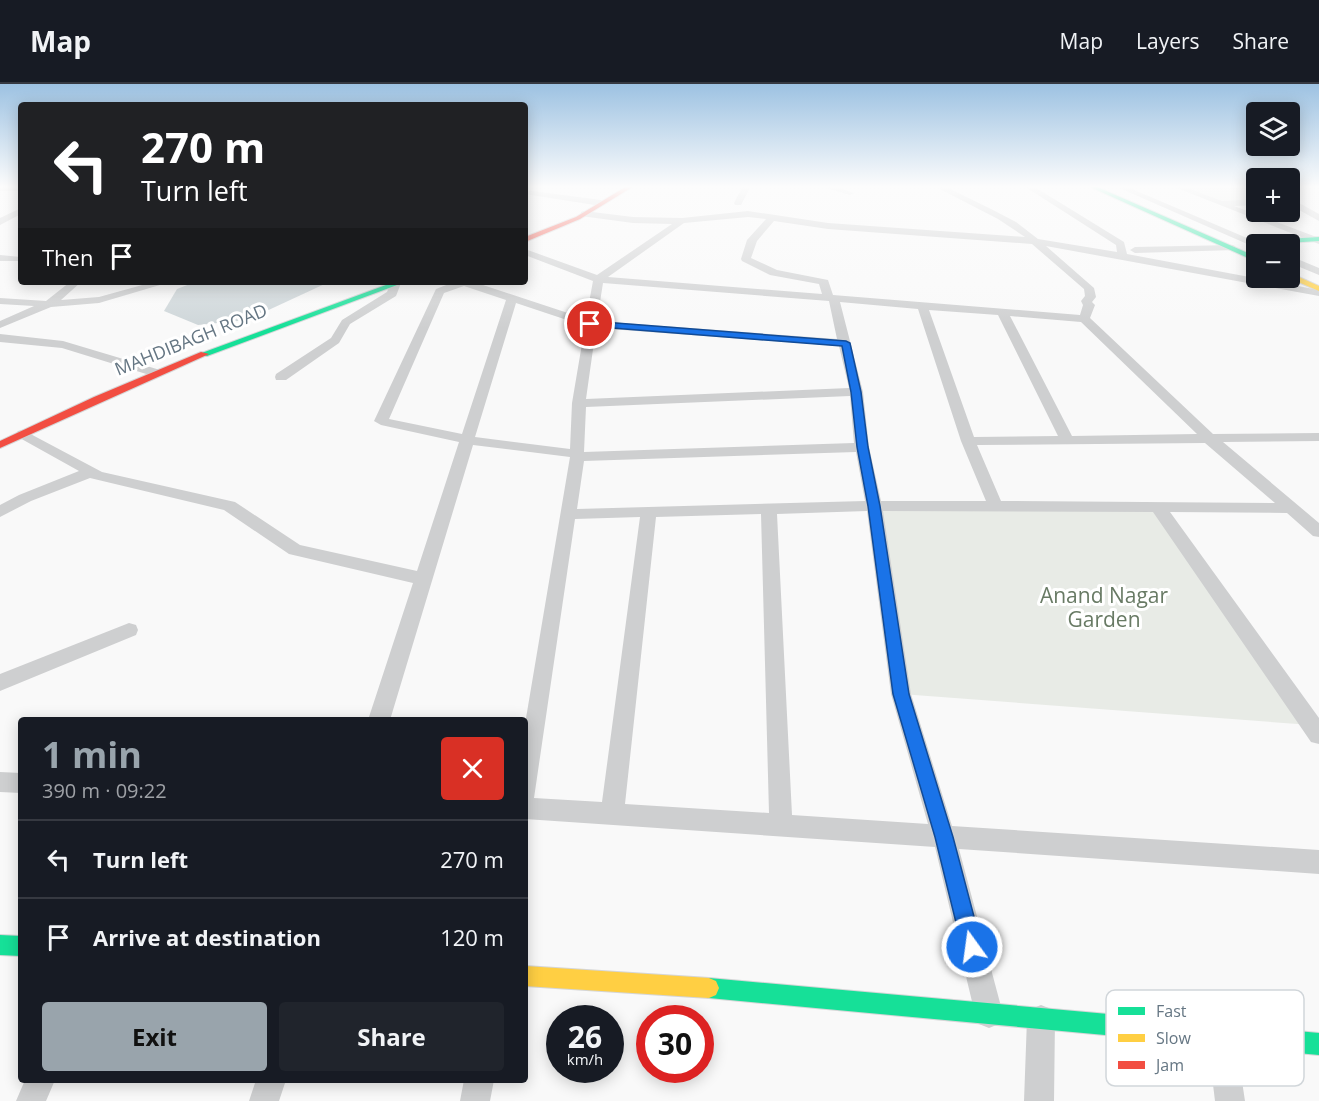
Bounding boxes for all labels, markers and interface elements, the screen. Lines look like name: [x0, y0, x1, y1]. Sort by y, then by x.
text: Map: [30, 22, 91, 60]
text: Map: [1060, 27, 1103, 55]
text: Layers: [1136, 27, 1200, 55]
text: Share: [1233, 27, 1289, 55]
map controls: [1246, 102, 1300, 288]
button: layers: [1246, 102, 1300, 156]
text: 270 m: [141, 118, 265, 175]
icon: left: [42, 126, 120, 204]
button: +: [1246, 168, 1300, 222]
text: Turn left: [141, 172, 248, 209]
button: −: [1246, 234, 1300, 288]
icon: arrive: [105, 240, 138, 273]
text: Then: [42, 242, 93, 272]
street label: MAHDIBAGH ROAD: [111, 298, 270, 381]
pin: [564, 298, 615, 349]
icon: arrive: [573, 307, 606, 340]
park label: Anand Nagar Garden: [1040, 581, 1168, 633]
text: 1 min: [42, 730, 142, 779]
button: close: [441, 737, 504, 800]
text: 390 m · 09:22: [42, 777, 167, 804]
icon: left: [42, 843, 75, 876]
text: Turn left: [93, 844, 188, 874]
text: 270 m: [440, 844, 504, 874]
position arrow: [940, 915, 1004, 979]
icon: arrive: [42, 921, 75, 954]
text: Arrive at destination: [93, 922, 321, 952]
text: 120 m: [440, 922, 504, 952]
legend: [1106, 990, 1304, 1086]
text: Fast: [1156, 1000, 1187, 1022]
button: Exit: [42, 1002, 267, 1071]
button: Share: [279, 1002, 504, 1071]
speed limit sign: 30: [636, 1005, 714, 1083]
text: 26: [568, 1016, 602, 1057]
text: Slow: [1156, 1027, 1191, 1049]
text: km/h: [567, 1049, 603, 1069]
text: Jam: [1154, 1054, 1184, 1076]

